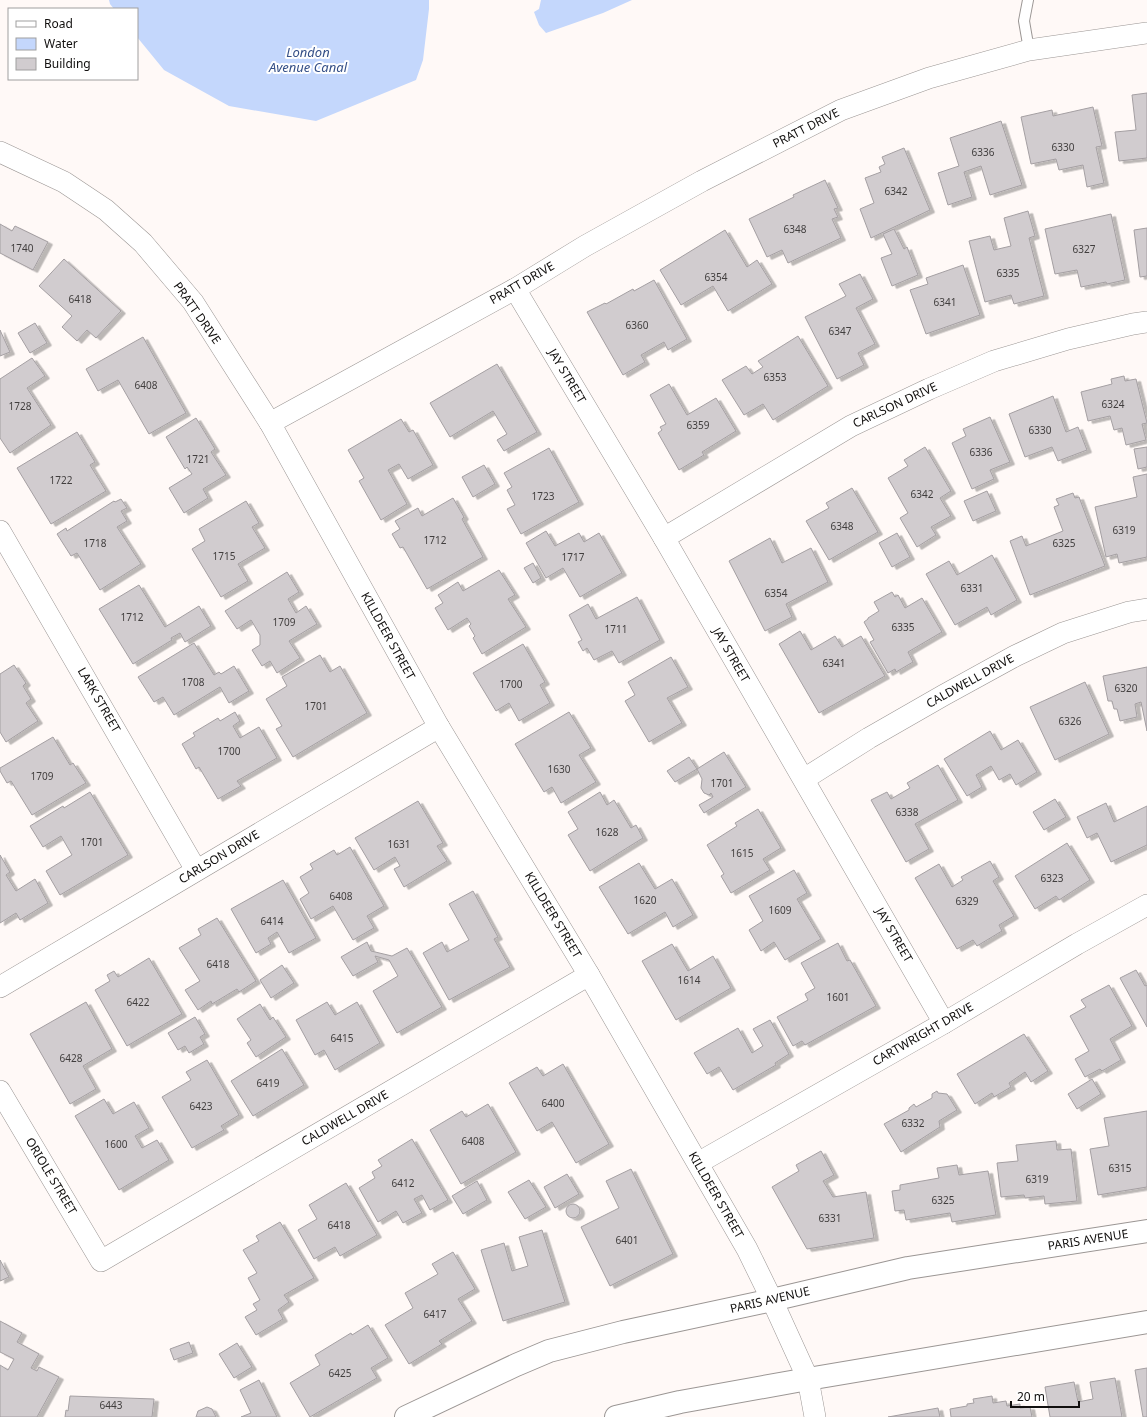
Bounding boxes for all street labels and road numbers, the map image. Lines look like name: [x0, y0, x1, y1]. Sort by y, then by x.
street label: PRATT DRIVE: [770, 104, 842, 152]
street label: PRATT DRIVE: [486, 257, 557, 308]
street label: PRATT DRIVE: [170, 278, 225, 347]
street label: JAY STREET: [544, 344, 591, 406]
street label: CARLSON DRIVE: [850, 378, 940, 432]
street label: KILLDEER STREET: [357, 589, 420, 683]
street label: JAY STREET: [708, 623, 754, 686]
street label: CALDWELL DRIVE: [923, 649, 1017, 712]
street label: LARK STREET: [74, 664, 125, 736]
street label: CARLSON DRIVE: [175, 826, 262, 887]
street label: KILLDEER STREET: [521, 869, 586, 961]
street label: JAY STREET: [871, 903, 917, 966]
street label: CARTWRIGHT DRIVE: [869, 998, 976, 1069]
street label: CALDWELL DRIVE: [298, 1086, 391, 1149]
street label: ORIOLE STREET: [22, 1134, 81, 1218]
street label: KILLDEER STREET: [685, 1148, 748, 1241]
street label: PARIS AVENUE: [1046, 1225, 1129, 1254]
street label: PARIS AVENUE: [728, 1282, 811, 1317]

